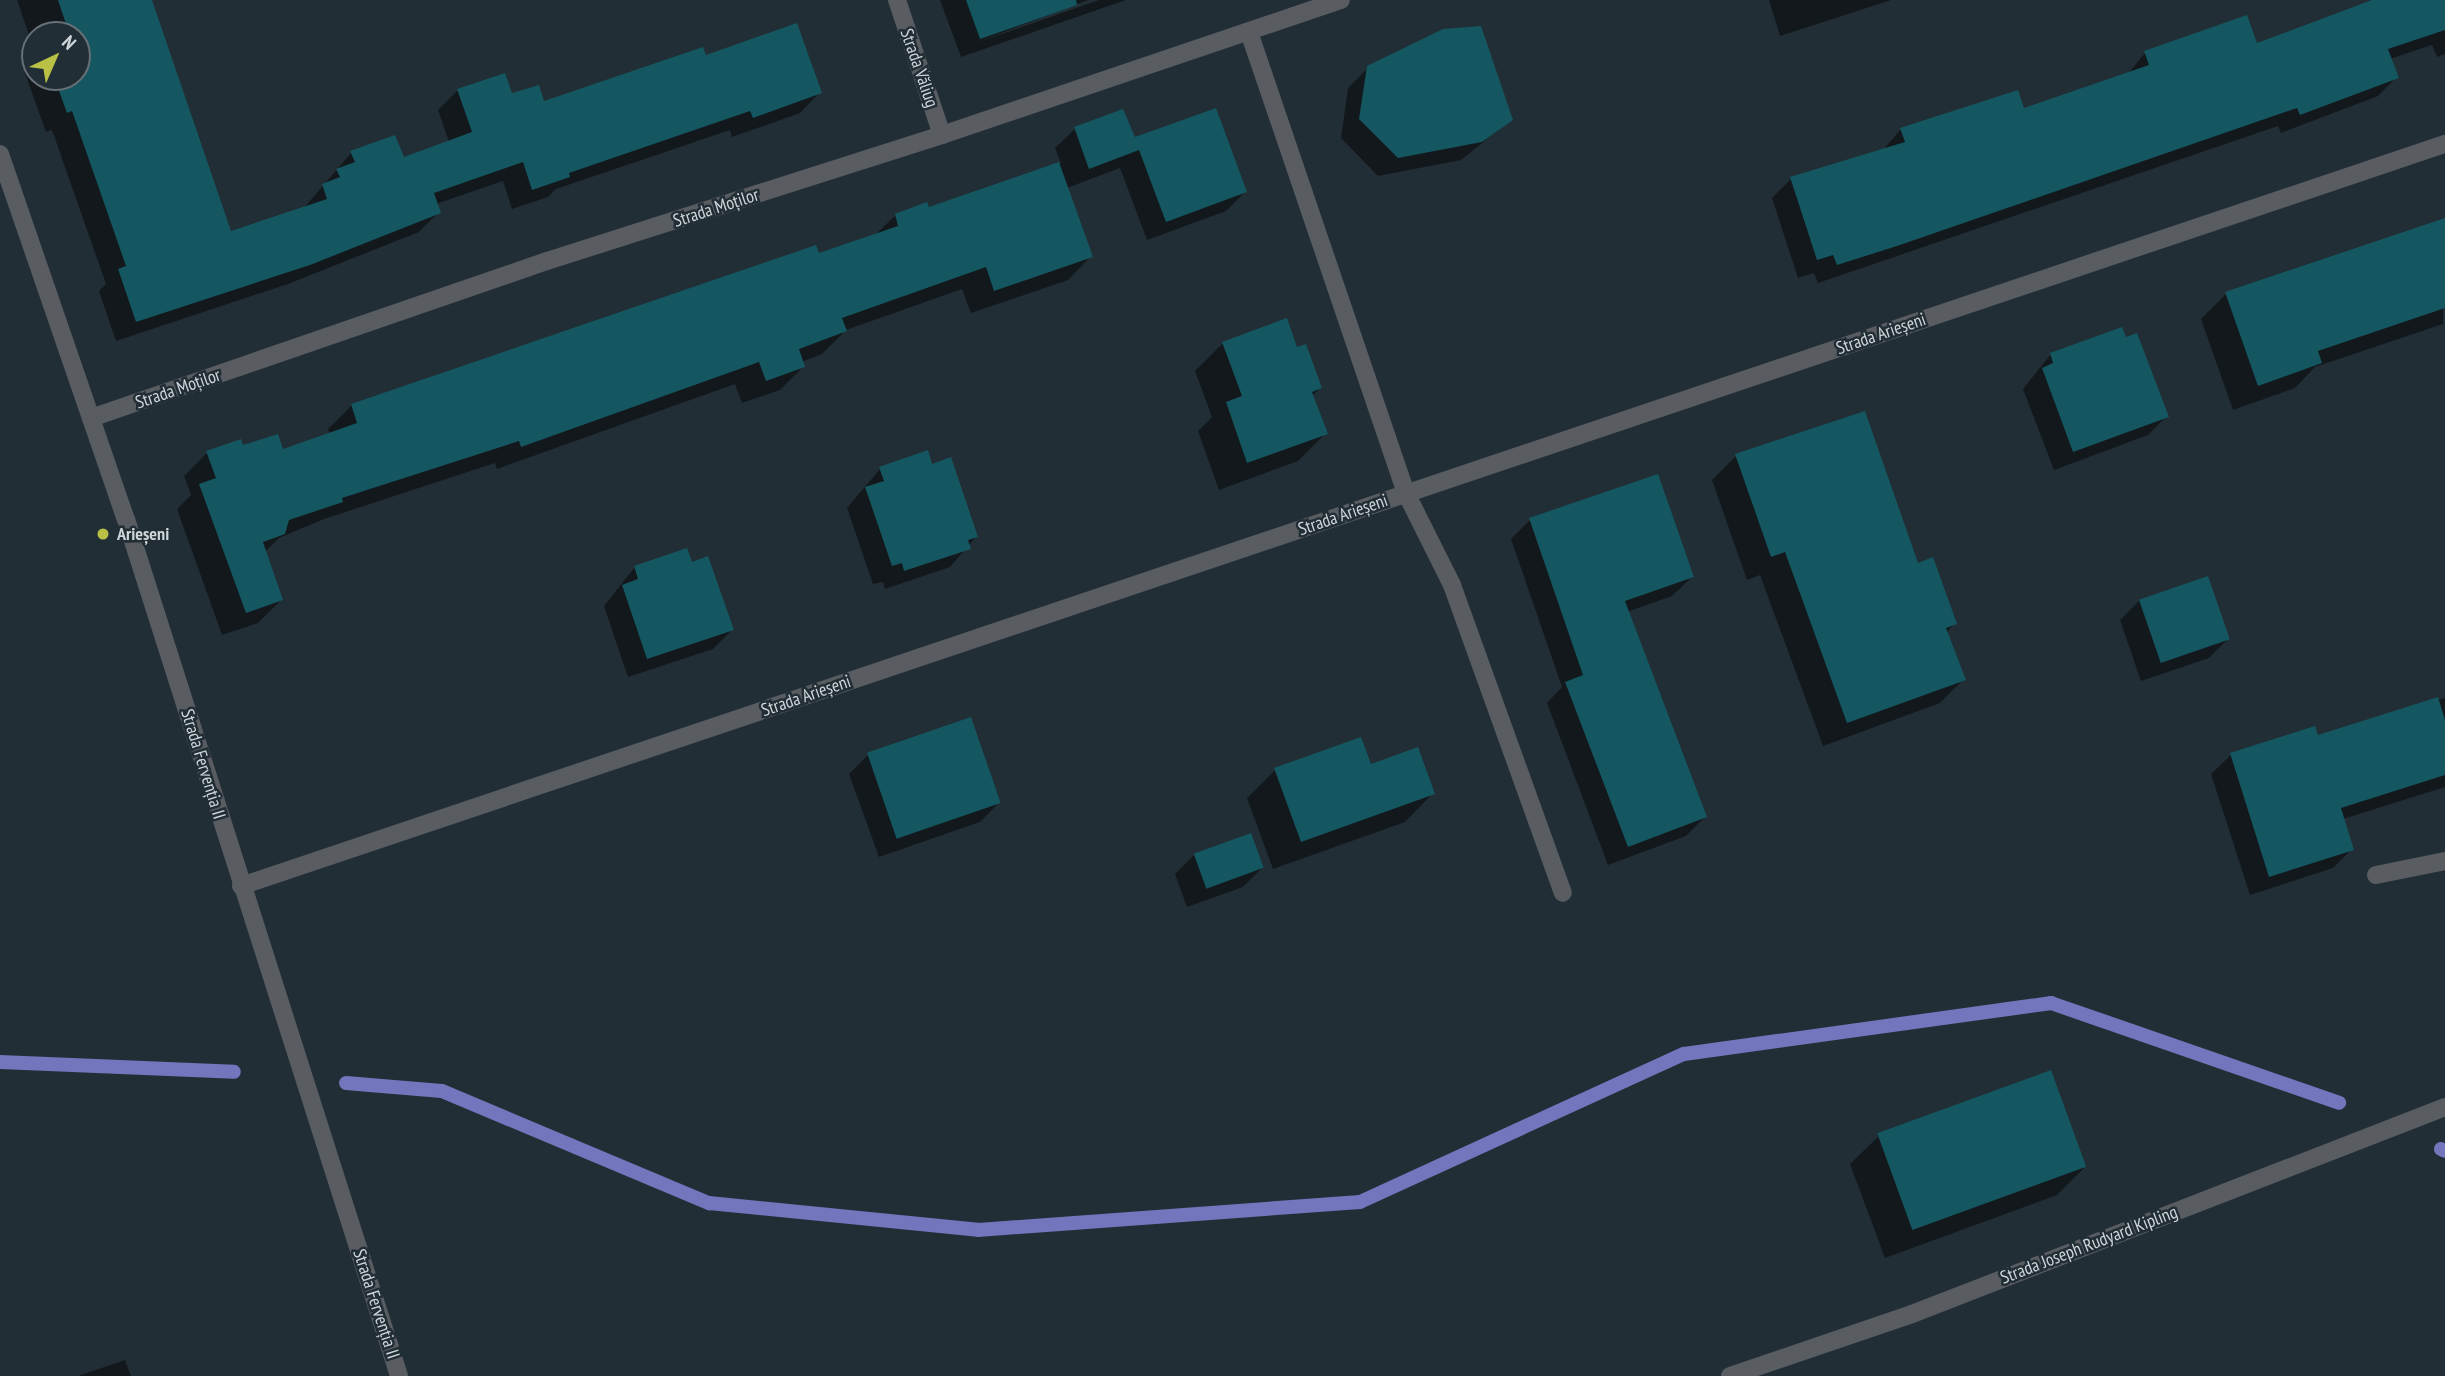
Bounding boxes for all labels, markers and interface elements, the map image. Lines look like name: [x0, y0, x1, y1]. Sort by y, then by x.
north arrow: [21, 21, 91, 91]
street label: Strada Văliug: [895, 26, 943, 110]
text: N: [57, 30, 81, 55]
street label: Strada Moților: [671, 184, 761, 232]
street label: Strada Arieșeni: [1833, 309, 1929, 359]
street label: Strada Moților: [133, 364, 223, 414]
street label: Strada Arieșeni: [1295, 490, 1391, 540]
place label: Arieșeni: [117, 523, 169, 545]
marker: Arieșeni: [95, 526, 111, 542]
street label: Strada Arieșeni: [758, 671, 854, 721]
street label: Strada Fervenția II: [176, 706, 230, 822]
street label: Strada Joseph Rudyard Kipling: [1997, 1201, 2181, 1289]
street label: Strada Fervenția II: [348, 1246, 404, 1362]

